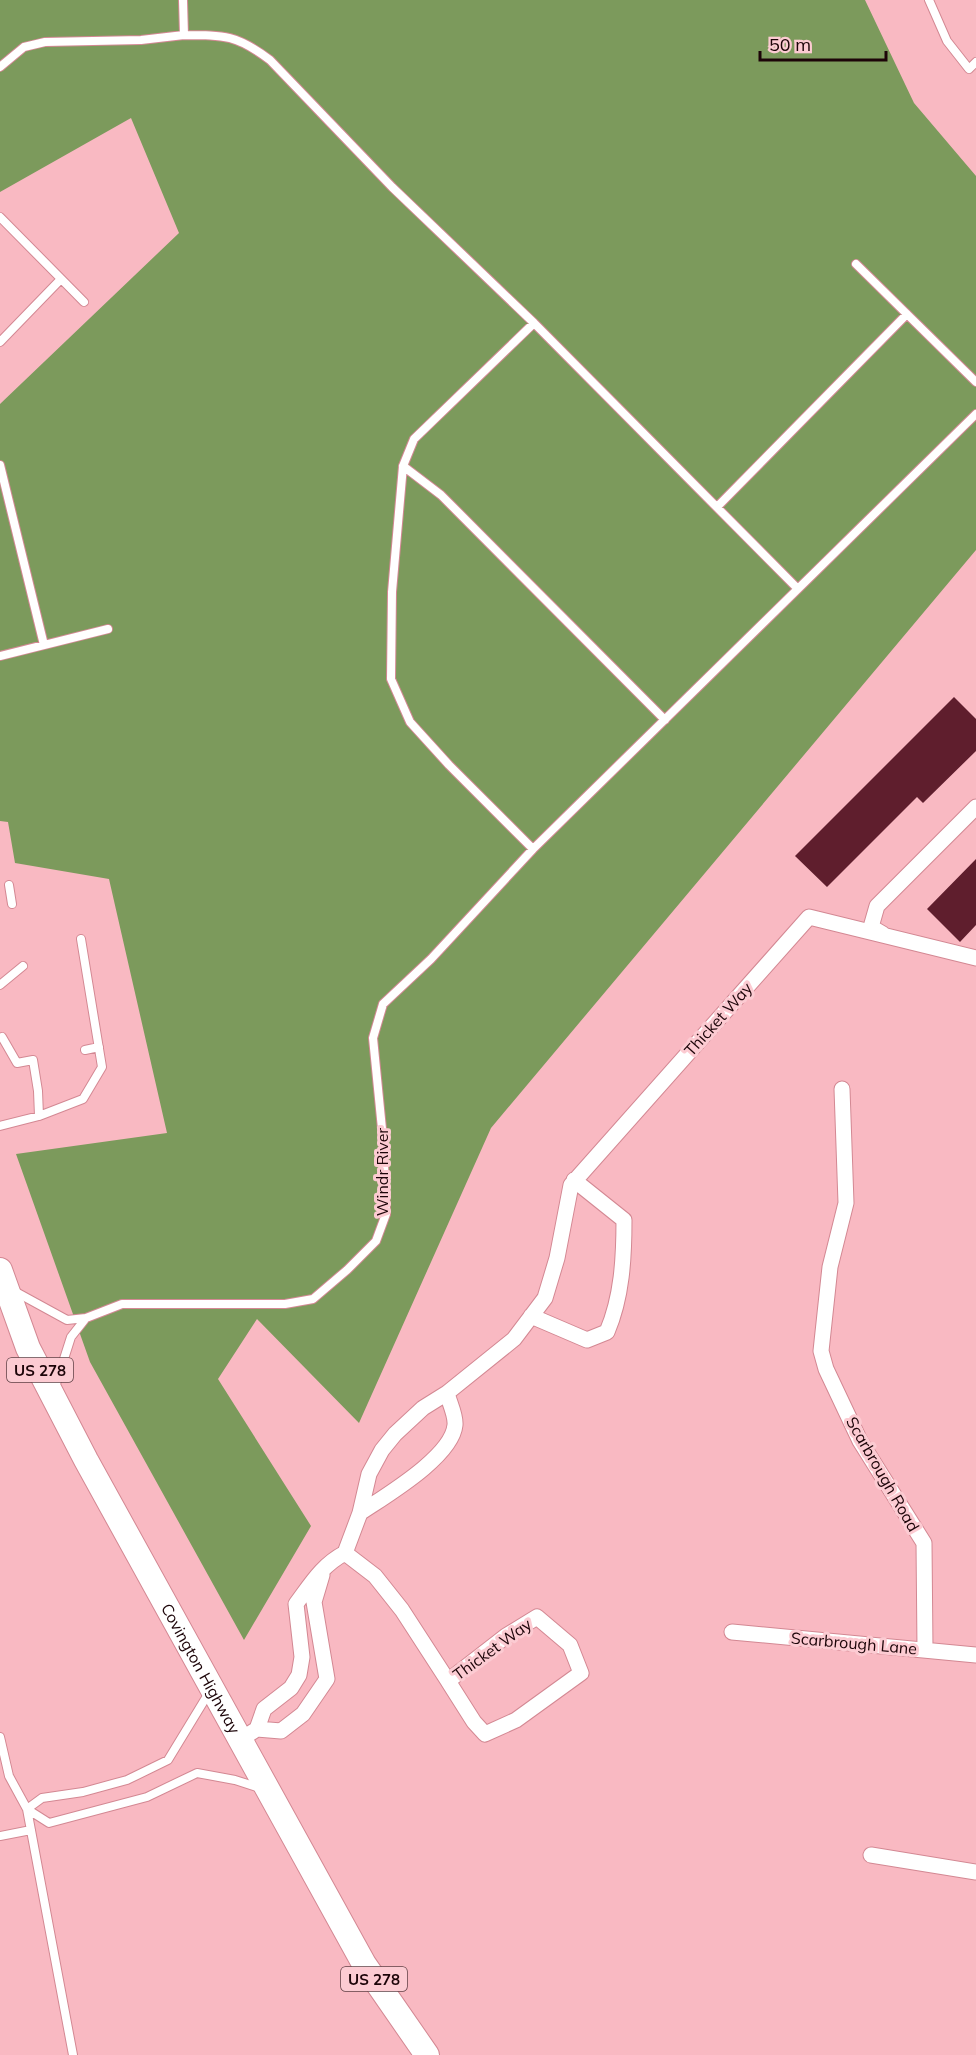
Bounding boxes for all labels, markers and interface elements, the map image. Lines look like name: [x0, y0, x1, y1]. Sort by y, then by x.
scale bar: [760, 24, 886, 62]
text: 50 m: [769, 33, 811, 56]
street label: Thicket Way: [680, 978, 757, 1060]
street label: Windr River: [372, 1128, 392, 1216]
road number: US 278: [7, 1358, 73, 1382]
street label: Scarbrough Road: [842, 1413, 924, 1535]
street label: Covington Highway: [157, 1600, 245, 1738]
street label: Thicket Way: [449, 1614, 536, 1684]
street label: Scarbrough Lane: [790, 1628, 918, 1658]
road number: US 278: [341, 1967, 407, 1991]

